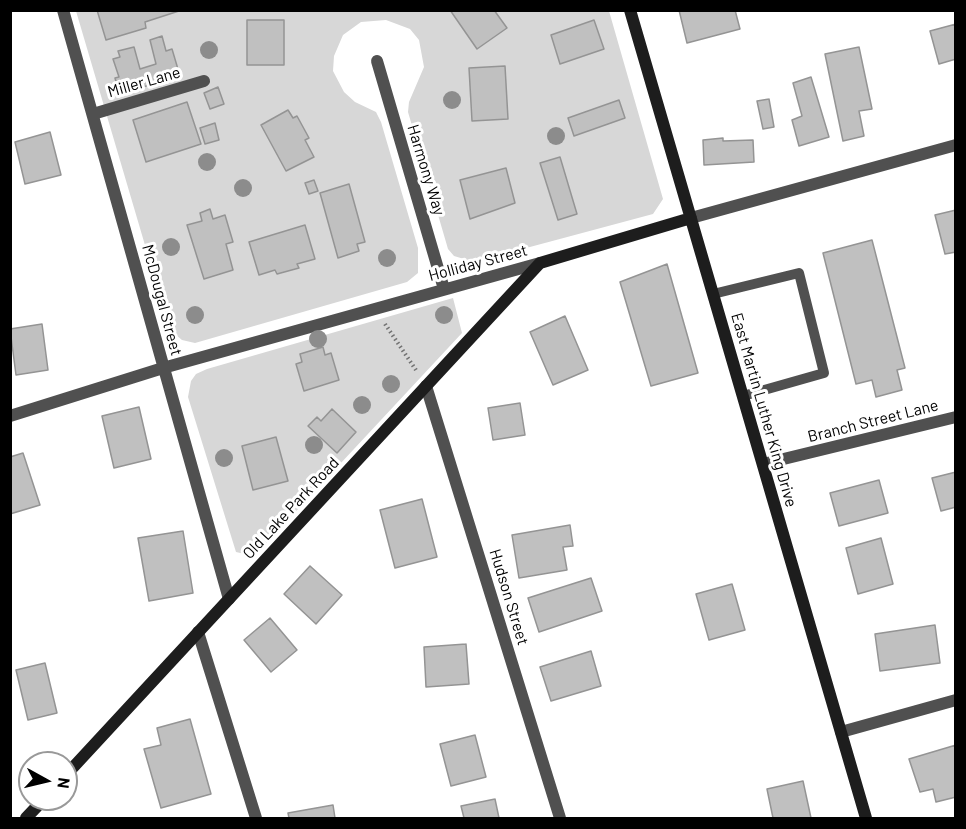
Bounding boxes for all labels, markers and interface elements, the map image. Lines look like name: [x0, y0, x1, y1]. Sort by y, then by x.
street label: Miller Lane: [105, 62, 183, 102]
street label: Harmony Way: [403, 122, 449, 218]
street label: Holliday Street: [426, 241, 530, 285]
street label: McDougal Street: [138, 242, 186, 358]
street label: East Martin Luther King Drive: [727, 311, 801, 509]
street label: Branch Street Lane: [806, 395, 940, 447]
street label: Old Lake Park Road: [239, 453, 343, 563]
street label: Hudson Street: [485, 547, 533, 647]
north arrow: [18, 751, 78, 811]
text: N: [54, 777, 74, 790]

